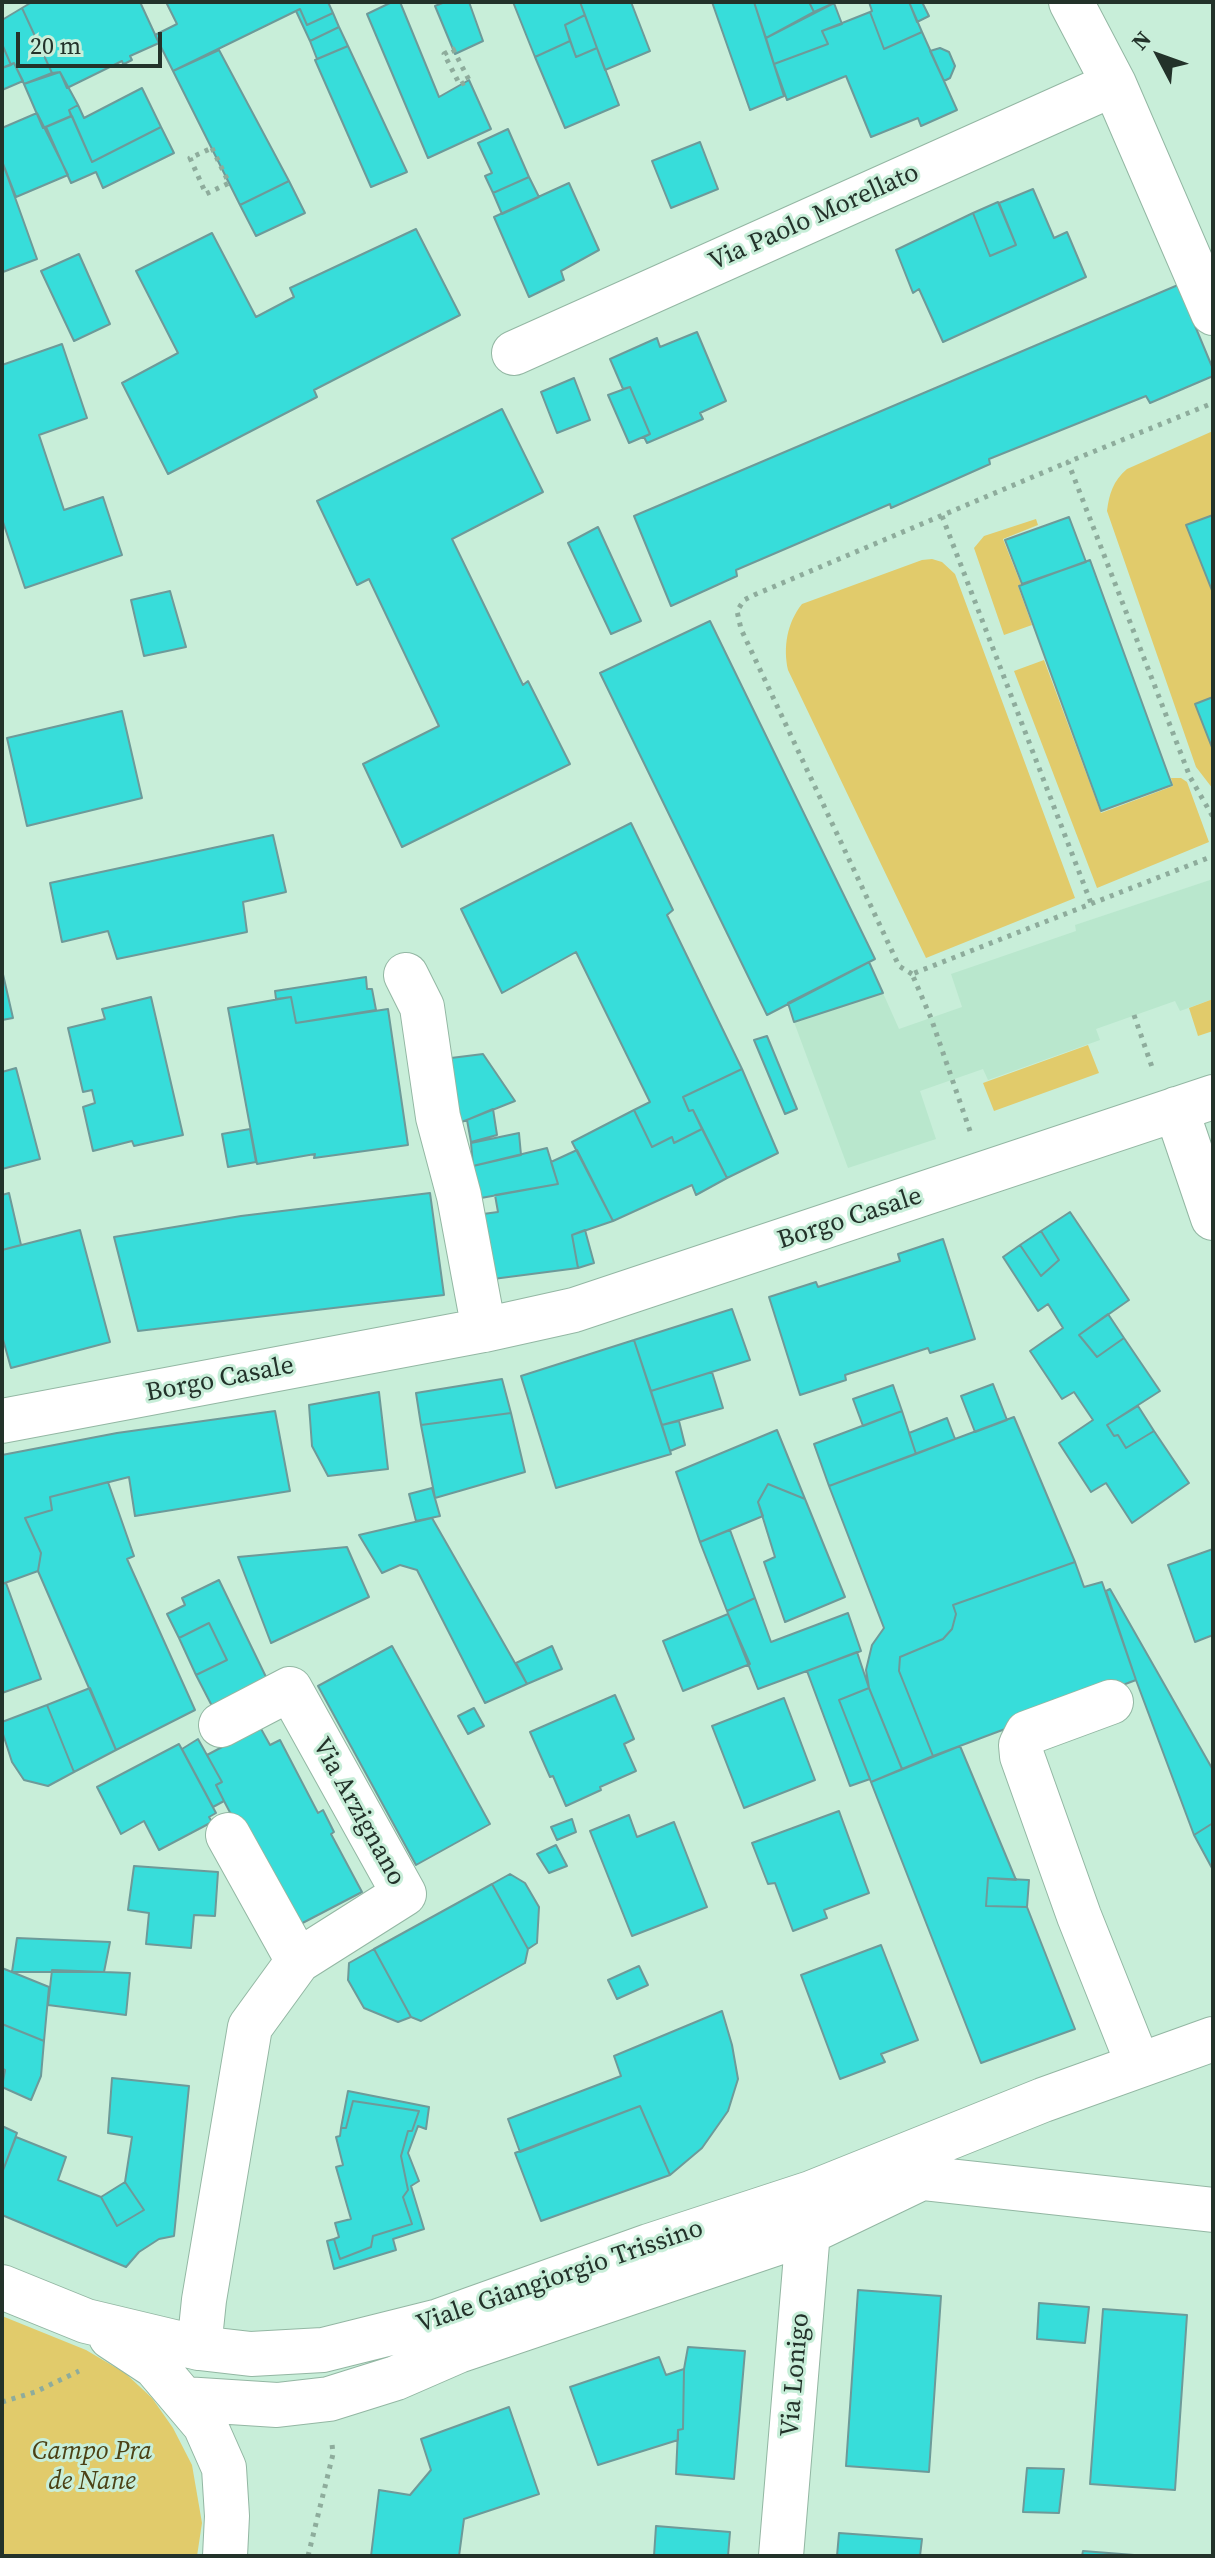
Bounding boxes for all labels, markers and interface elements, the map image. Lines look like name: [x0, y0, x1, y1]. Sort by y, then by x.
scale bar: [20, 16, 166, 66]
north arrow: [1119, 16, 1199, 96]
text: N: [1124, 24, 1157, 56]
text: 20 m: [30, 29, 81, 62]
street label: Via Paolo Morellato: [704, 158, 924, 278]
street label: Borgo Casale: [774, 1181, 926, 1257]
street label: Borgo Casale: [143, 1350, 297, 1410]
street label: Via Arzignano: [305, 1733, 411, 1891]
street label: Viale Giangiorgio Trissino: [413, 2213, 707, 2341]
street label: Via Lonigo: [775, 2312, 817, 2438]
park label: Campo Pra de Nane: [32, 2436, 152, 2498]

